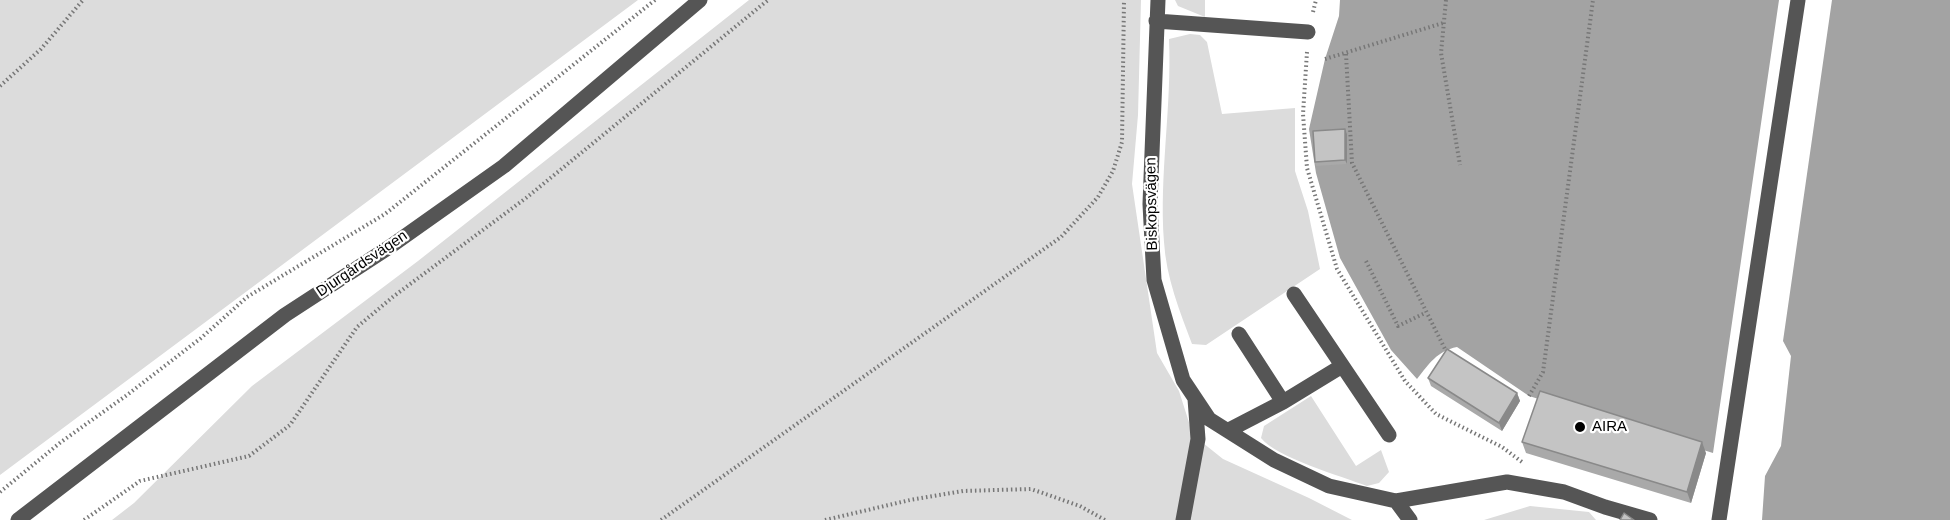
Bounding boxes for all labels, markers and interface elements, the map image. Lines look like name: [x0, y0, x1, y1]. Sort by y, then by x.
street label: Biskopsvägen: [1142, 157, 1162, 251]
street label: Djurgårdsvägen: [313, 227, 411, 301]
place label: AIRA: [1592, 418, 1627, 436]
marker: AIRA: [1573, 420, 1587, 434]

